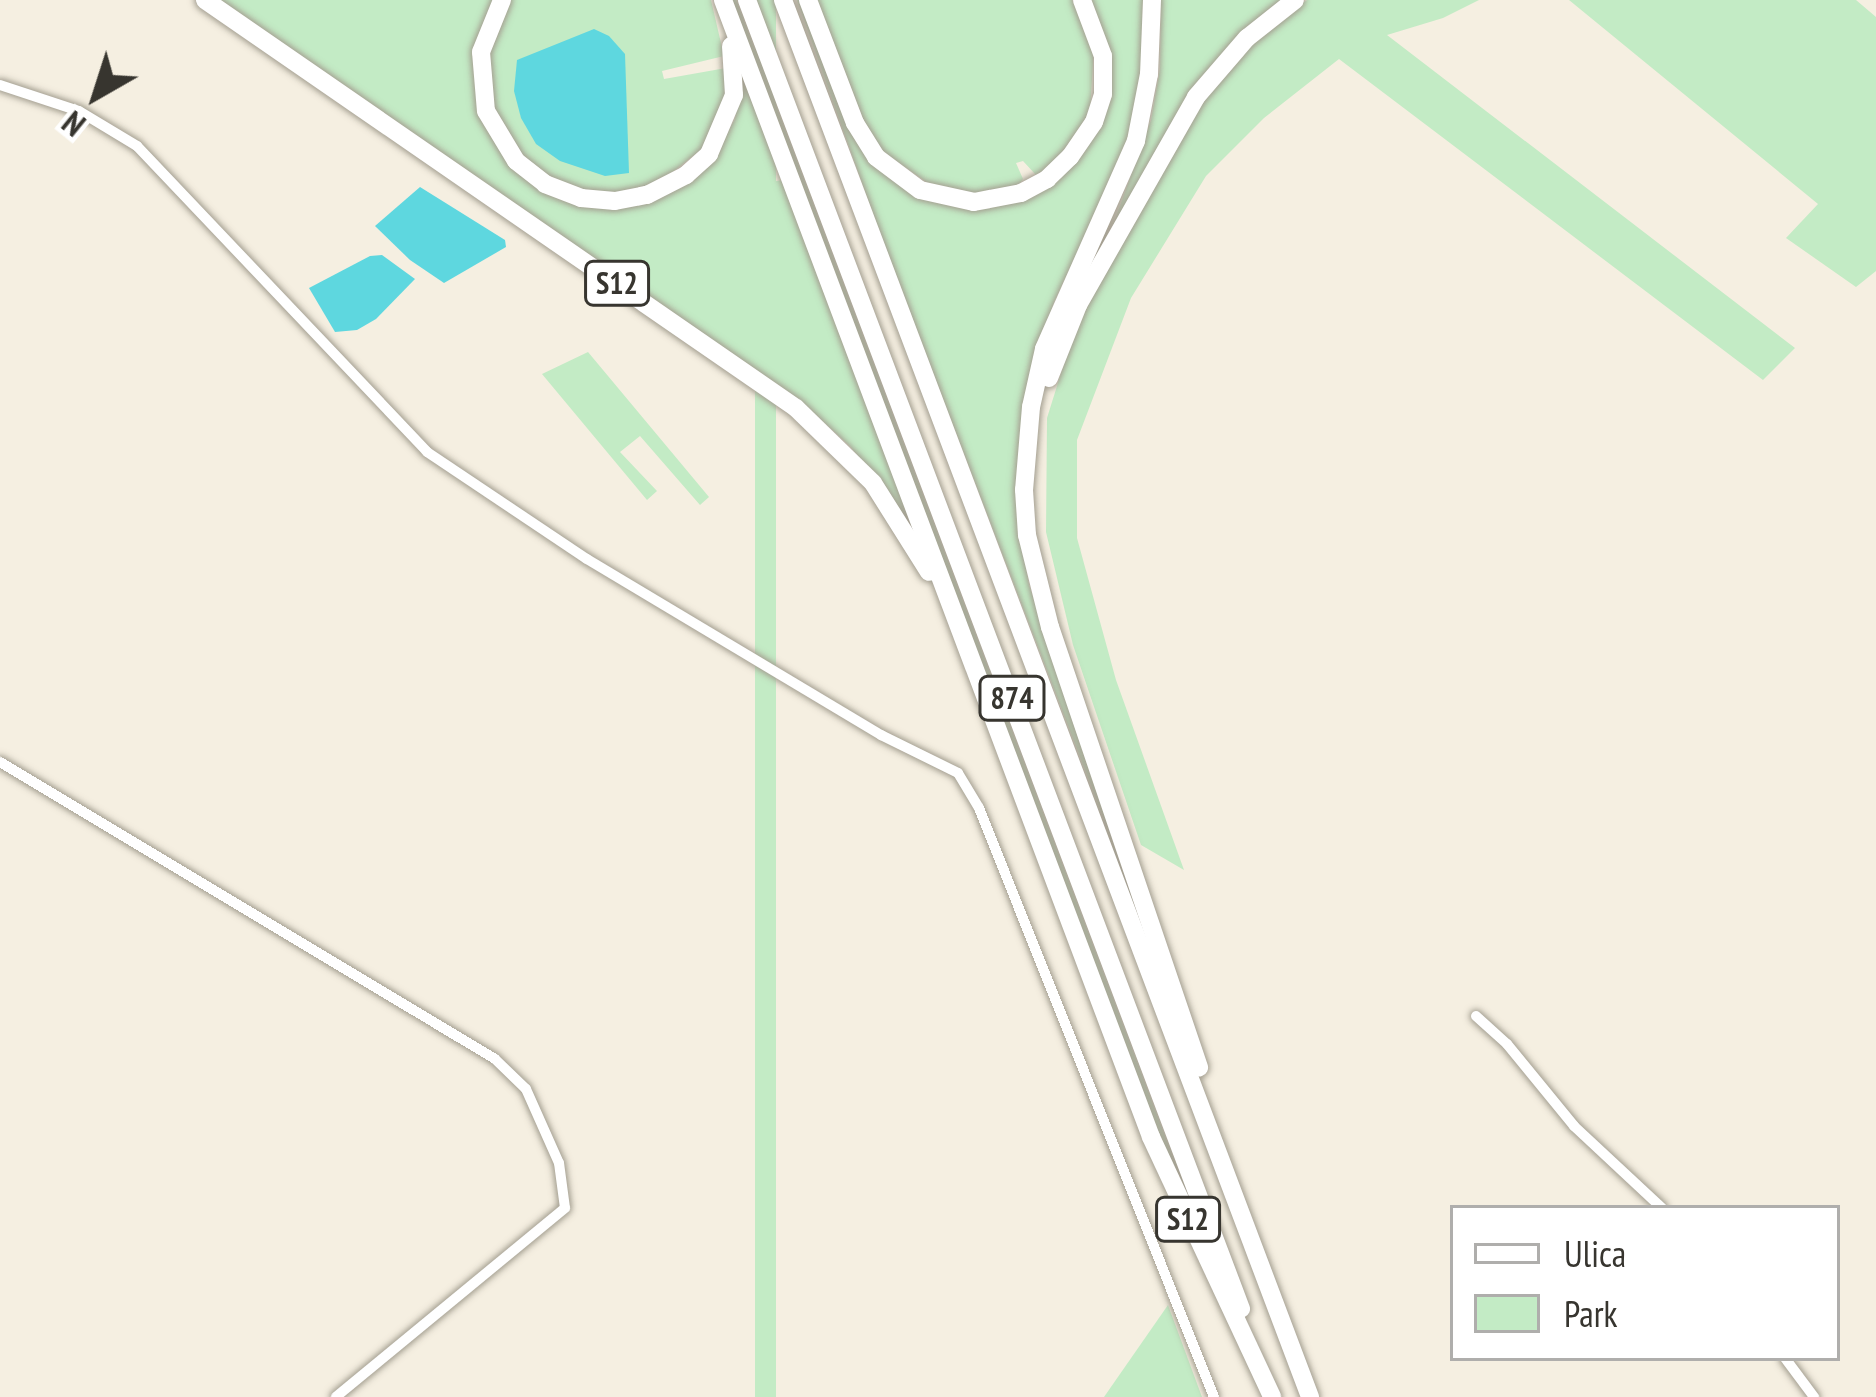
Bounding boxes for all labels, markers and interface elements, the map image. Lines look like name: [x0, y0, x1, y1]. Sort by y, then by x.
north arrow: [36, 36, 156, 156]
text: N: [53, 102, 93, 147]
road number: S12: [584, 259, 650, 307]
road number: 874: [976, 674, 1048, 722]
road number: S12: [1155, 1195, 1221, 1243]
legend: [1450, 1205, 1840, 1361]
text: Ulica: [1564, 1230, 1626, 1277]
text: Park: [1564, 1290, 1618, 1337]

